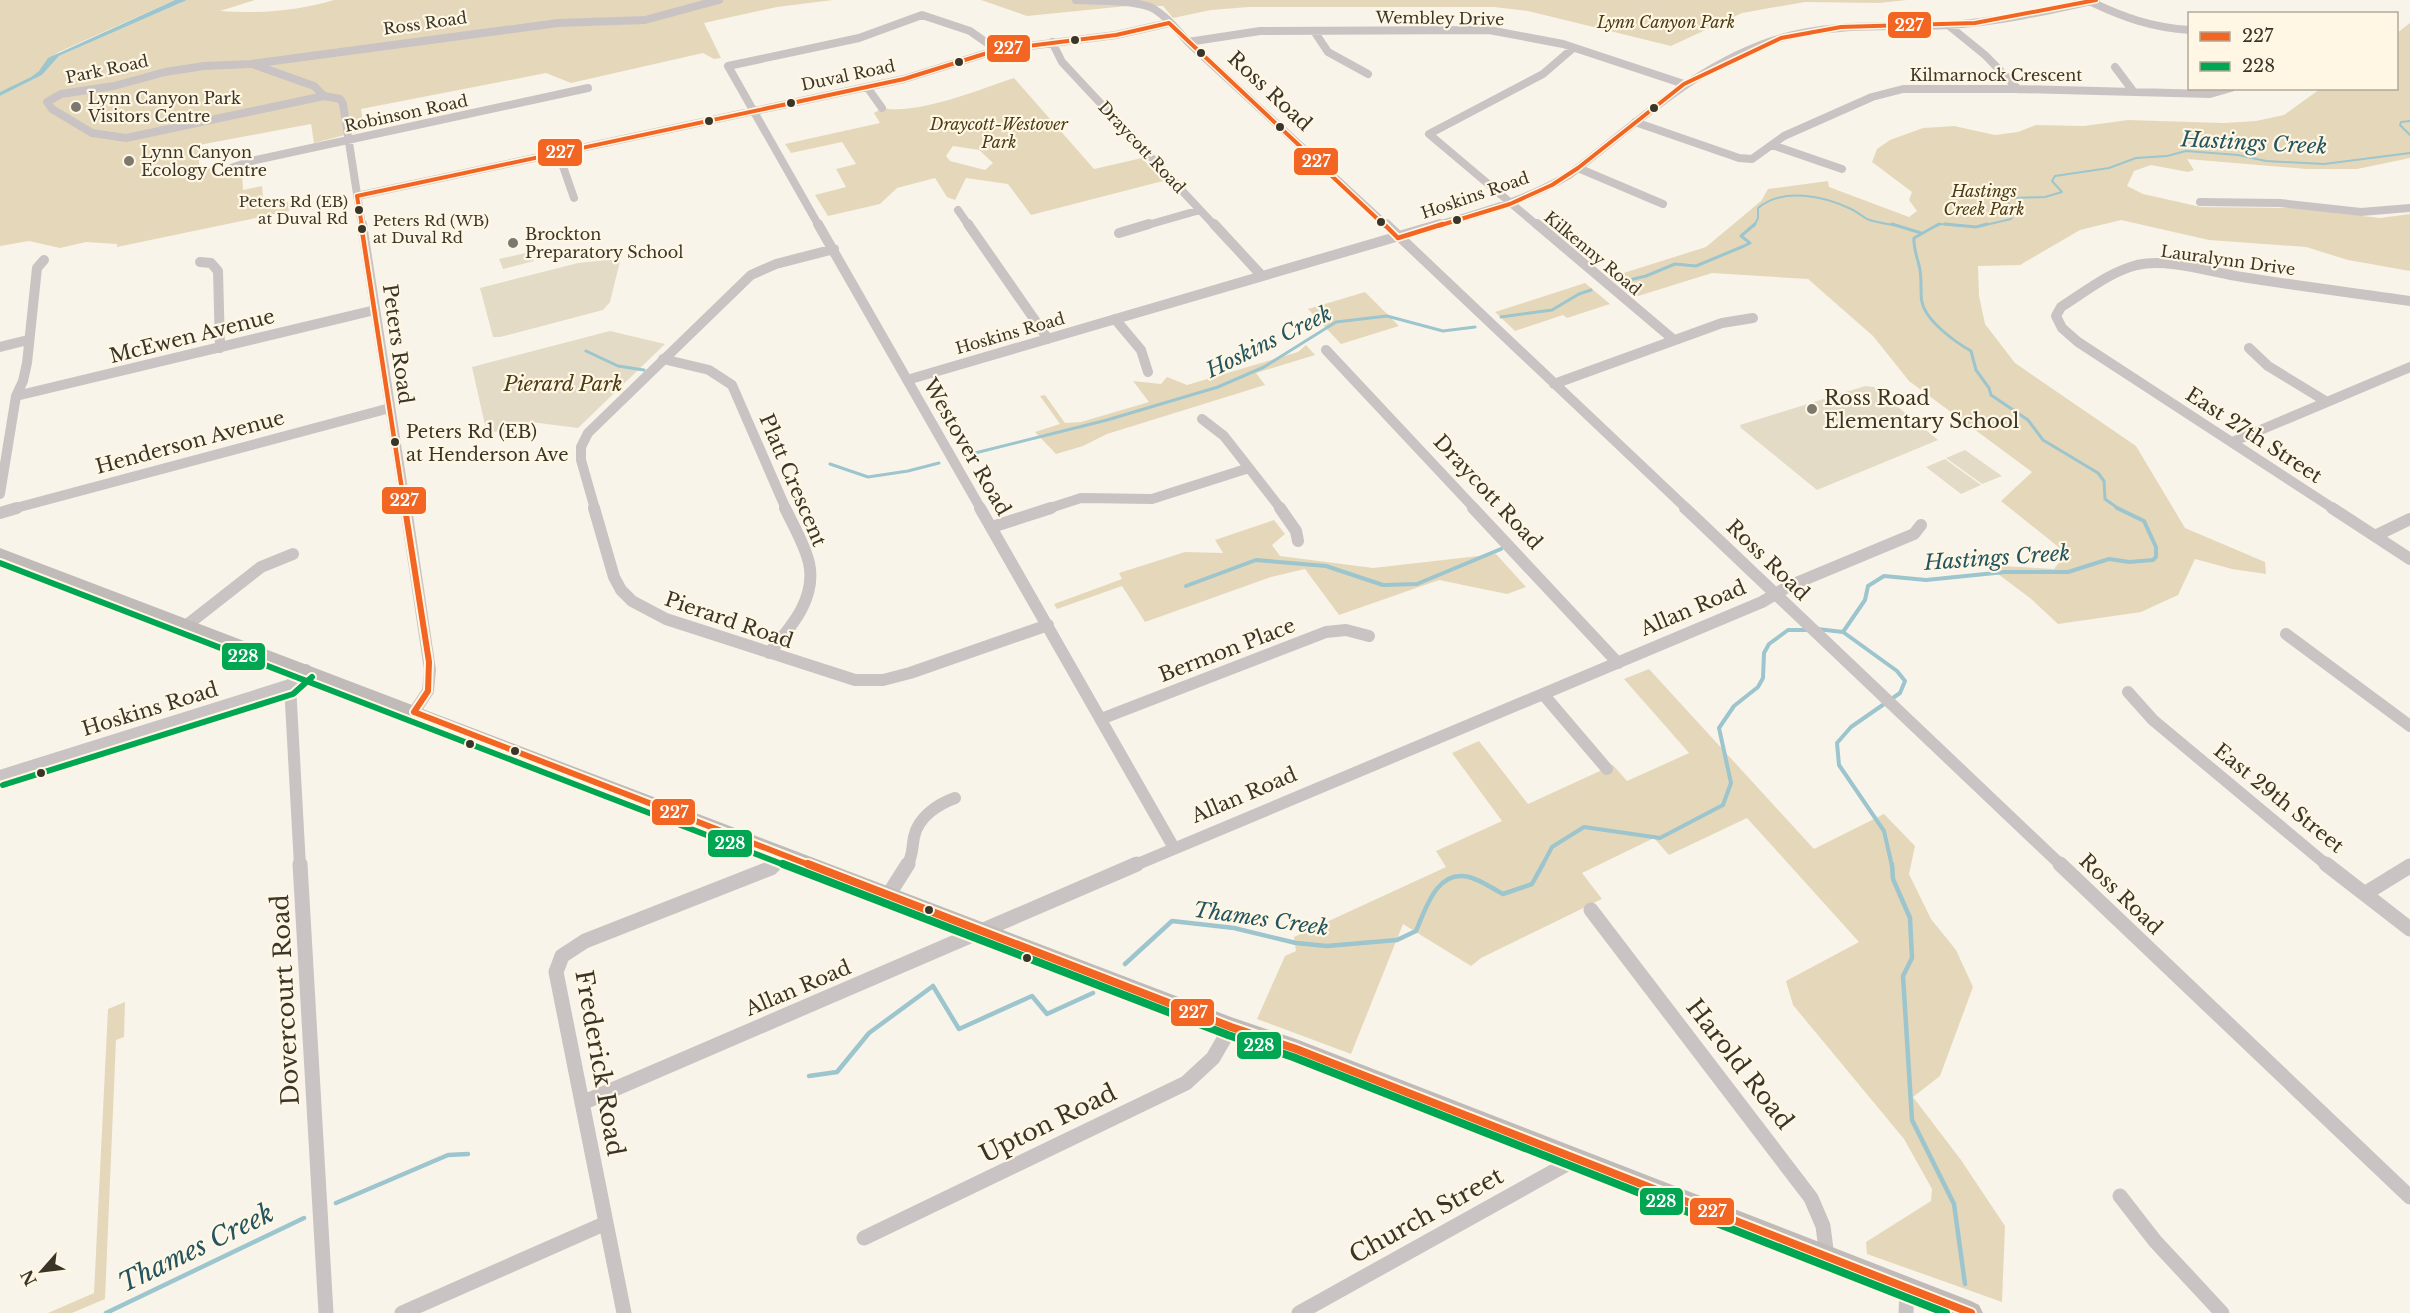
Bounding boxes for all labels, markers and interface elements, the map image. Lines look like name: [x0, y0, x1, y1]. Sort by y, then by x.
street label: Ross Road: [382, 7, 468, 39]
street label: Wembley Drive: [1375, 7, 1504, 29]
line badge: 227: [1887, 11, 1932, 39]
park label: Lynn Canyon Park: [1596, 12, 1735, 32]
legend: [2188, 12, 2398, 90]
text: 227: [1894, 15, 1924, 35]
text: 227: [2242, 25, 2274, 47]
line badge: 227: [986, 34, 1031, 63]
unlabelled marker: [1069, 34, 1081, 46]
text: 227: [993, 38, 1023, 58]
street label: Ross Road: [1223, 46, 1317, 136]
unlabelled marker: [1195, 47, 1207, 59]
street label: Park Road: [64, 50, 150, 88]
street label: Duval Road: [799, 55, 897, 95]
text: 228: [2242, 55, 2275, 77]
unlabelled marker: [953, 56, 965, 68]
street label: Kilmarnock Crescent: [1910, 65, 2082, 85]
place label: Lynn Canyon Park Visitors Centre: [87, 88, 241, 126]
street label: Robinson Road: [342, 90, 470, 136]
unlabelled marker: [785, 97, 797, 109]
street label: Draycott Road: [1094, 97, 1190, 197]
marker: Lynn Canyon Park Visitors Centre: [69, 100, 83, 114]
unlabelled marker: [1648, 102, 1660, 114]
park label: Draycott-Westover Park: [929, 114, 1069, 152]
unlabelled marker: [703, 115, 715, 127]
unlabelled marker: [1274, 121, 1286, 133]
water label: Hastings Creek: [2179, 126, 2328, 160]
line badge: 227: [537, 138, 583, 167]
place label: Lynn Canyon Ecology Centre: [141, 142, 267, 180]
text: 227: [545, 142, 575, 162]
line badge: 227: [1293, 147, 1339, 176]
text: 227: [1301, 151, 1331, 171]
marker: Lynn Canyon Ecology Centre: [122, 154, 136, 168]
street label: Hoskins Road: [1418, 167, 1532, 223]
park label: Hastings Creek Park: [1944, 181, 2024, 219]
place label: Peters Rd (EB) at Duval Rd: [239, 192, 348, 228]
marker: Peters Rd (EB) at Duval Rd: [353, 204, 365, 216]
street label: Kilkenny Road: [1541, 207, 1646, 299]
place label: Peters Rd (WB) at Duval Rd: [373, 211, 489, 247]
unlabelled marker: [1451, 214, 1463, 226]
unlabelled marker: [1375, 216, 1387, 228]
marker: Peters Rd (WB) at Duval Rd: [356, 223, 368, 235]
place label: Brockton Preparatory School: [525, 224, 683, 262]
marker: Brockton Preparatory School: [506, 236, 520, 250]
street label: Lauralynn Drive: [2160, 241, 2296, 279]
street label: Peters Road: [378, 282, 418, 406]
water label: Hoskins Creek: [1201, 300, 1336, 384]
street label: McEwen Avenue: [107, 304, 277, 368]
street label: Hoskins Road: [953, 308, 1067, 358]
park label: Pierard Park: [503, 372, 622, 396]
street label: Westover Road: [918, 373, 1016, 520]
street label: East 27th Street: [2181, 382, 2327, 488]
place label: Ross Road Elementary School: [1824, 386, 2019, 433]
marker: Ross Road Elementary School: [1805, 402, 1819, 416]
street label: Henderson Avenue: [93, 405, 287, 479]
street label: Platt Crescent: [754, 410, 832, 550]
place label: Peters Rd (EB) at Henderson Ave: [406, 421, 568, 466]
street label: Draycott Road: [1429, 430, 1547, 554]
marker: Peters Rd (EB) at Henderson Ave: [389, 436, 401, 448]
line badge: 227: [381, 486, 427, 515]
text: 227: [389, 490, 419, 510]
street label: Ross Road: [1722, 515, 1814, 605]
water label: Hastings Creek: [1922, 540, 2071, 576]
street label: Allan Road: [1636, 575, 1749, 641]
street label: Pierard Road: [662, 587, 796, 653]
street label: Bermon Place: [1156, 613, 1298, 687]
line badge: 228: [221, 642, 266, 671]
text: 228: [228, 646, 259, 666]
street label: Hoskins Road: [79, 677, 221, 741]
unlabelled marker: [464, 738, 476, 750]
street label: East 29th Street: [2209, 738, 2349, 858]
unlabelled marker: [509, 745, 521, 757]
street label: Allan Road: [1187, 762, 1300, 828]
unlabelled marker: [35, 767, 47, 779]
line badge: 227: [651, 798, 696, 826]
text: 227: [659, 802, 689, 822]
line badge: 228: [707, 829, 753, 858]
text: 228: [715, 833, 746, 853]
street label: Ross Road: [2075, 849, 2167, 939]
street label: Dovercourt Road: [265, 894, 305, 1106]
water label: Thames Creek: [1192, 897, 1330, 941]
unlabelled marker: [923, 904, 935, 916]
unlabelled marker: [1021, 952, 1033, 964]
street label: Allan Road: [741, 955, 854, 1021]
street label: Frederick Road: [569, 968, 631, 1158]
street label: Harold Road: [1680, 993, 1800, 1135]
line badge: 227: [1170, 998, 1215, 1027]
text: 227: [1178, 1002, 1208, 1022]
line badge: 228: [1236, 1031, 1282, 1060]
text: 228: [1244, 1035, 1275, 1055]
street label: Upton Road: [975, 1077, 1121, 1169]
street label: Church Street: [1344, 1161, 1508, 1269]
line badge: 228: [1639, 1187, 1684, 1216]
text: 228: [1646, 1191, 1677, 1211]
water label: Thames Creek: [113, 1197, 279, 1299]
line badge: 227: [1689, 1197, 1735, 1226]
text: 227: [1697, 1201, 1727, 1221]
north arrow: [12, 1241, 72, 1301]
text: N: [16, 1267, 41, 1289]

